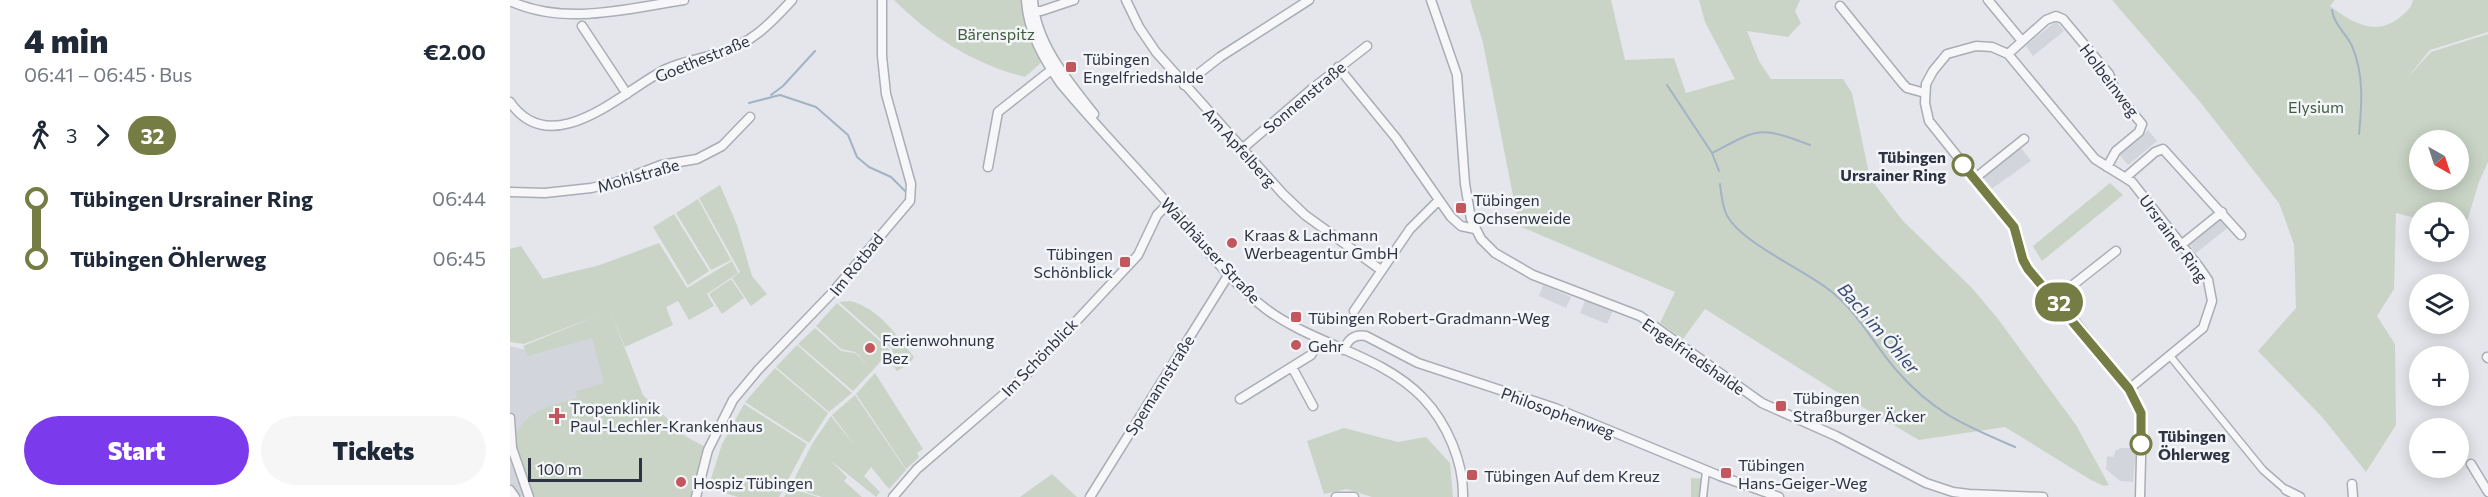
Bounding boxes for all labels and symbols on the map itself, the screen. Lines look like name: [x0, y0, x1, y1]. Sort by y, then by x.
park label: Bärenspitz: [957, 24, 1035, 43]
street label: Goethestraße: [652, 30, 752, 86]
street label: Holbeinweg: [2076, 40, 2144, 120]
place label: Tübingen Engelfriedshalde: [1083, 49, 1204, 86]
street label: Sonnenstraße: [1259, 57, 1349, 137]
marker: Tübingen Engelfriedshalde: [1064, 60, 1078, 74]
park label: Elysium: [2288, 97, 2344, 116]
street label: Am Apfelberg: [1200, 104, 1281, 191]
north arrow: [2409, 130, 2469, 190]
place label: Tübingen Ursrainer Ring: [1840, 147, 1946, 184]
street label: Mohlstraße: [595, 154, 681, 196]
marker: Tübingen Ursrainer Ring: [1952, 154, 1974, 176]
place label: Tübingen Ochsenweide: [1473, 190, 1571, 227]
street label: Ursrainer Ring: [2136, 191, 2212, 286]
street label: Waldhäuser Straße: [1157, 193, 1265, 307]
marker: Tübingen Ochsenweide: [1454, 201, 1468, 215]
place label: Kraas & Lachmann Werbeagentur GmbH: [1244, 225, 1399, 262]
street label: Im Rotbad: [825, 229, 887, 299]
marker: Kraas & Lachmann Werbeagentur GmbH: [1225, 236, 1239, 250]
place label: Tübingen Schönblick: [1034, 244, 1113, 281]
marker: Tübingen Schönblick: [1118, 255, 1132, 269]
water label: Bach im Öhler: [1833, 278, 1925, 379]
line badge: 32: [2032, 282, 2086, 322]
place label: Tübingen Robert-Gradmann-Weg: [1308, 308, 1550, 327]
marker: Tübingen Robert-Gradmann-Weg: [1289, 310, 1303, 324]
street label: Im Schönblick: [997, 314, 1081, 400]
street label: Engelfriedshalde: [1639, 314, 1749, 398]
place label: Ferienwohnung Bez: [882, 330, 995, 367]
street label: Spemannstraße: [1121, 331, 1197, 439]
place label: Gehr: [1308, 336, 1344, 355]
marker: Gehr: [1289, 338, 1303, 352]
marker: Ferienwohnung Bez: [863, 341, 877, 355]
street label: Philosophenweg: [1499, 383, 1618, 441]
place label: Tübingen Straßburger Äcker: [1793, 388, 1927, 425]
place label: Tropenklinik Paul-Lechler-Krankenhaus: [570, 398, 763, 435]
marker: Tübingen Straßburger Äcker: [1774, 399, 1788, 413]
marker: Tropenklinik Paul-Lechler-Krankenhaus: [548, 407, 566, 425]
place label: Tübingen Öhlerweg: [2158, 426, 2230, 463]
marker: Tübingen Öhlerweg: [2130, 433, 2152, 455]
scale bar: [528, 455, 642, 482]
place label: Tübingen Hans-Geiger-Weg: [1738, 455, 1868, 492]
place label: Tübingen Auf dem Kreuz: [1484, 466, 1660, 485]
marker: Tübingen Hans-Geiger-Weg: [1719, 466, 1733, 480]
marker: Tübingen Auf dem Kreuz: [1465, 468, 1479, 482]
place label: Hospiz Tübingen: [693, 473, 813, 492]
marker: Hospiz Tübingen: [674, 475, 688, 489]

